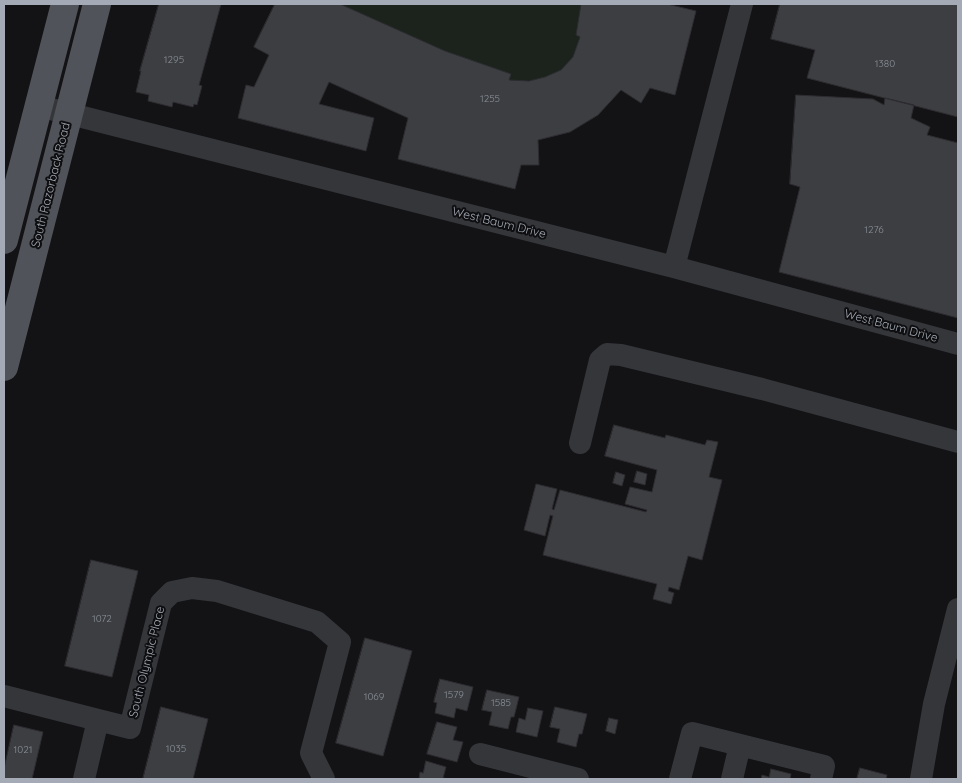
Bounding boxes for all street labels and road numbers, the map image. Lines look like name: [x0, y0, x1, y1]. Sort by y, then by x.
street label: South Razorback Road: [29, 121, 73, 249]
street label: West Baum Drive: [451, 204, 547, 242]
street label: West Baum Drive: [843, 307, 939, 345]
street label: South Olympic Place: [126, 605, 168, 719]

